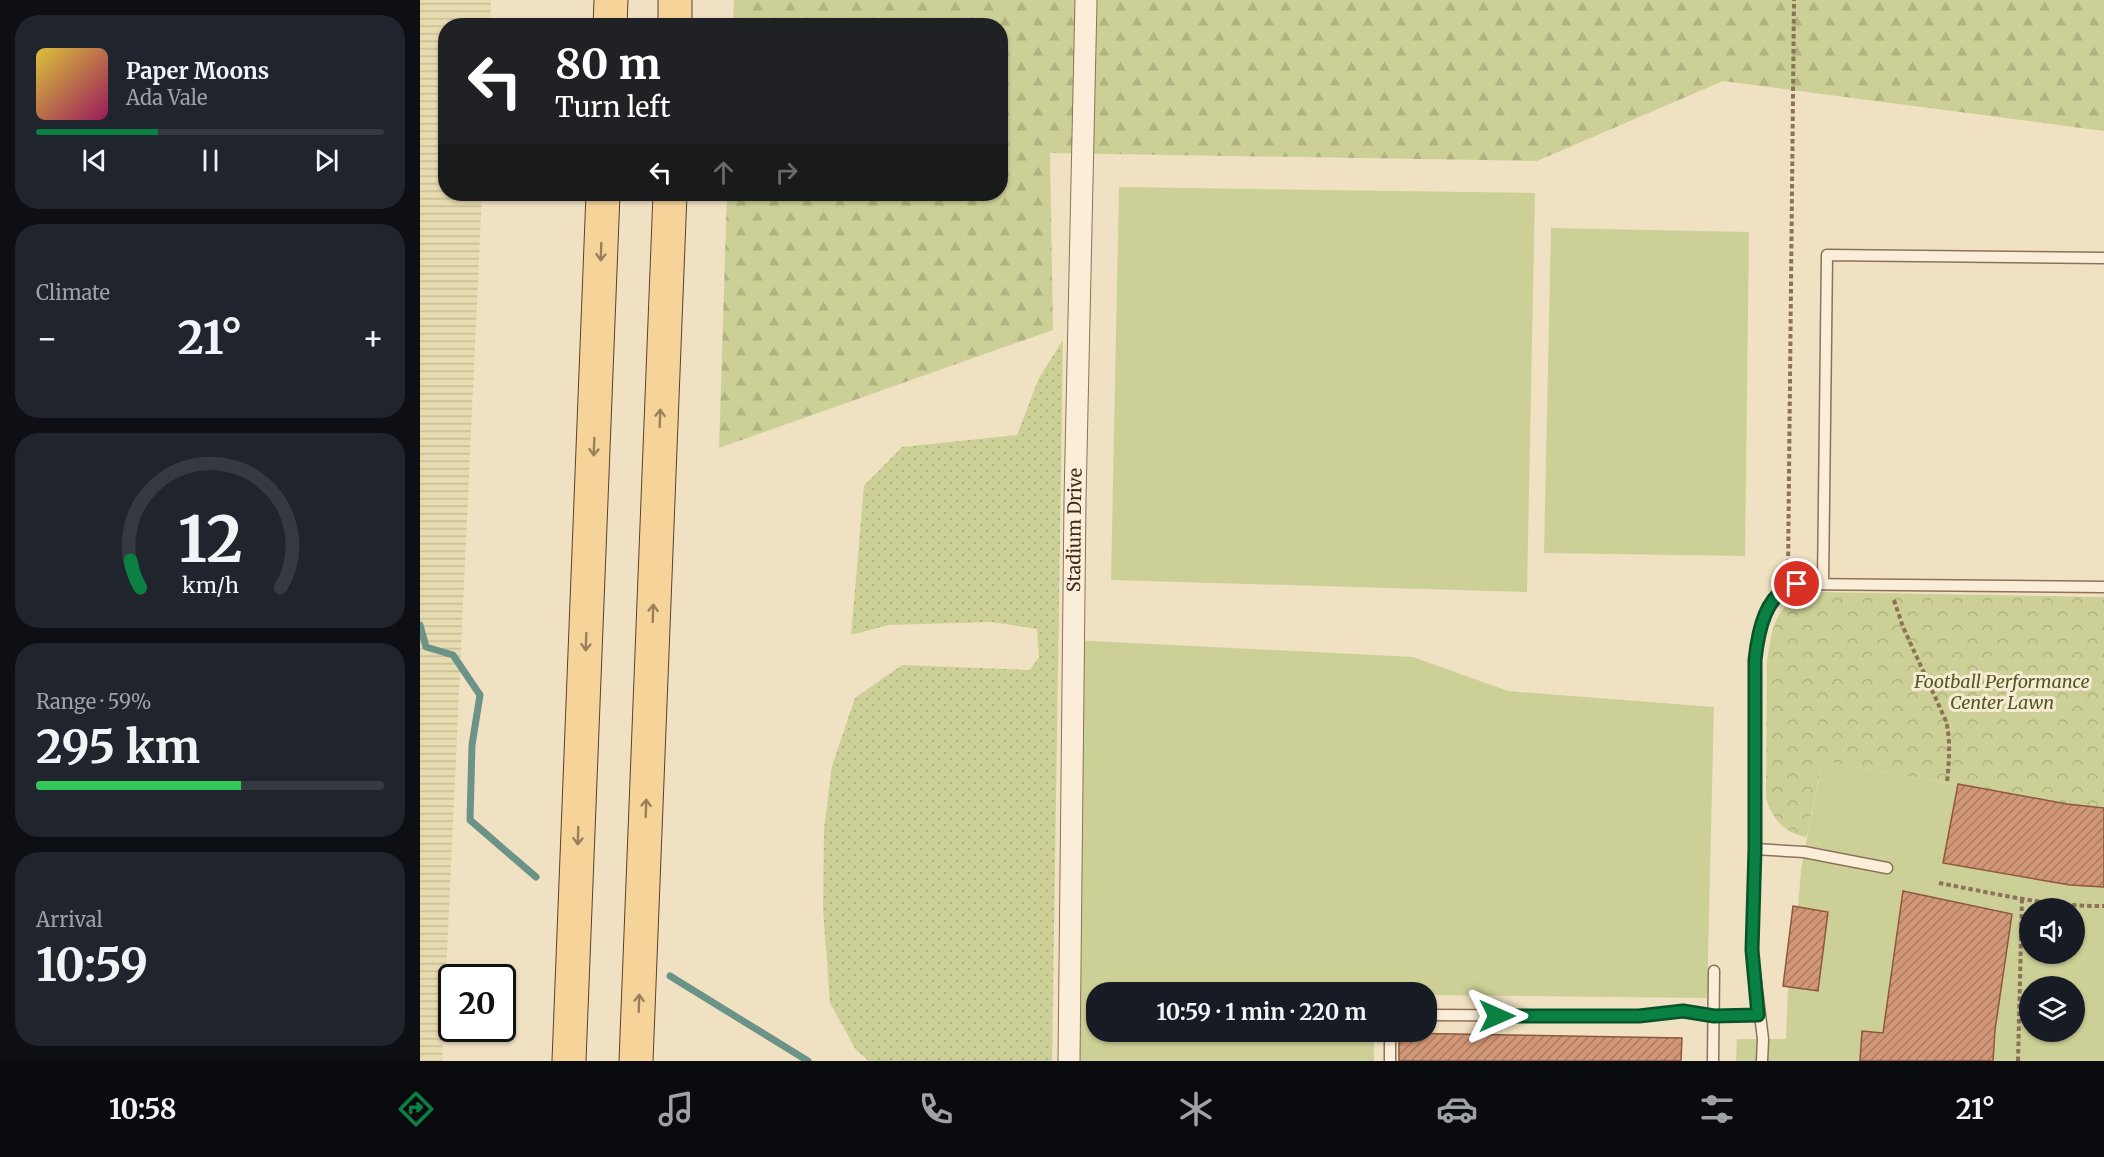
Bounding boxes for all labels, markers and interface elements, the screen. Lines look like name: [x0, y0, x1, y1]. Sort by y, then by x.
text: 80 m: [555, 38, 661, 90]
icon: left: [456, 42, 534, 120]
text: Paper Moons: [126, 57, 269, 85]
text: Ada Vale: [126, 85, 207, 110]
text: Turn left: [555, 90, 670, 124]
icon: previous: [78, 144, 111, 177]
icon: pause: [194, 144, 227, 177]
icon: next: [310, 144, 343, 177]
icon: left: [644, 156, 677, 189]
icon: ahead: [707, 156, 740, 189]
icon: right: [770, 156, 803, 189]
one-way arrow: [596, 241, 607, 261]
text: Climate: [36, 280, 110, 305]
text: 21°: [177, 310, 243, 366]
text: −: [36, 318, 58, 359]
text: +: [362, 318, 384, 359]
one-way arrow: [655, 408, 666, 428]
one-way arrow: [588, 436, 599, 456]
street label: Stadium Drive: [1062, 468, 1087, 592]
text: 12: [177, 501, 243, 579]
pin: [1771, 558, 1822, 609]
icon: arrive: [1780, 567, 1813, 600]
text: km/h: [182, 572, 238, 599]
one-way arrow: [647, 603, 658, 623]
one-way arrow: [580, 631, 591, 651]
park label: Football Performance Center Lawn: [1913, 670, 2090, 714]
text: Range · 59%: [36, 689, 152, 714]
text: 295 km: [36, 719, 200, 775]
one-way arrow: [640, 798, 651, 818]
one-way arrow: [572, 826, 583, 846]
map controls: [2019, 898, 2085, 1042]
button: sound: [2019, 898, 2085, 964]
text: Arrival: [36, 907, 103, 932]
text: 10:59: [36, 937, 148, 993]
speed limit sign: 20: [438, 964, 516, 1042]
button: layers: [2019, 976, 2085, 1042]
position arrow: [1465, 984, 1529, 1048]
one-way arrow: [633, 993, 644, 1013]
text: 10:59 · 1 min · 220 m: [1156, 998, 1367, 1026]
icon: directions: [395, 1088, 437, 1130]
icon: music: [655, 1088, 697, 1130]
icon: phone: [915, 1088, 957, 1130]
icon: climate: [1175, 1088, 1217, 1130]
icon: car: [1436, 1088, 1478, 1130]
icon: filters: [1696, 1088, 1738, 1130]
text: 10:58: [109, 1092, 177, 1126]
text: 21°: [1956, 1092, 1995, 1126]

